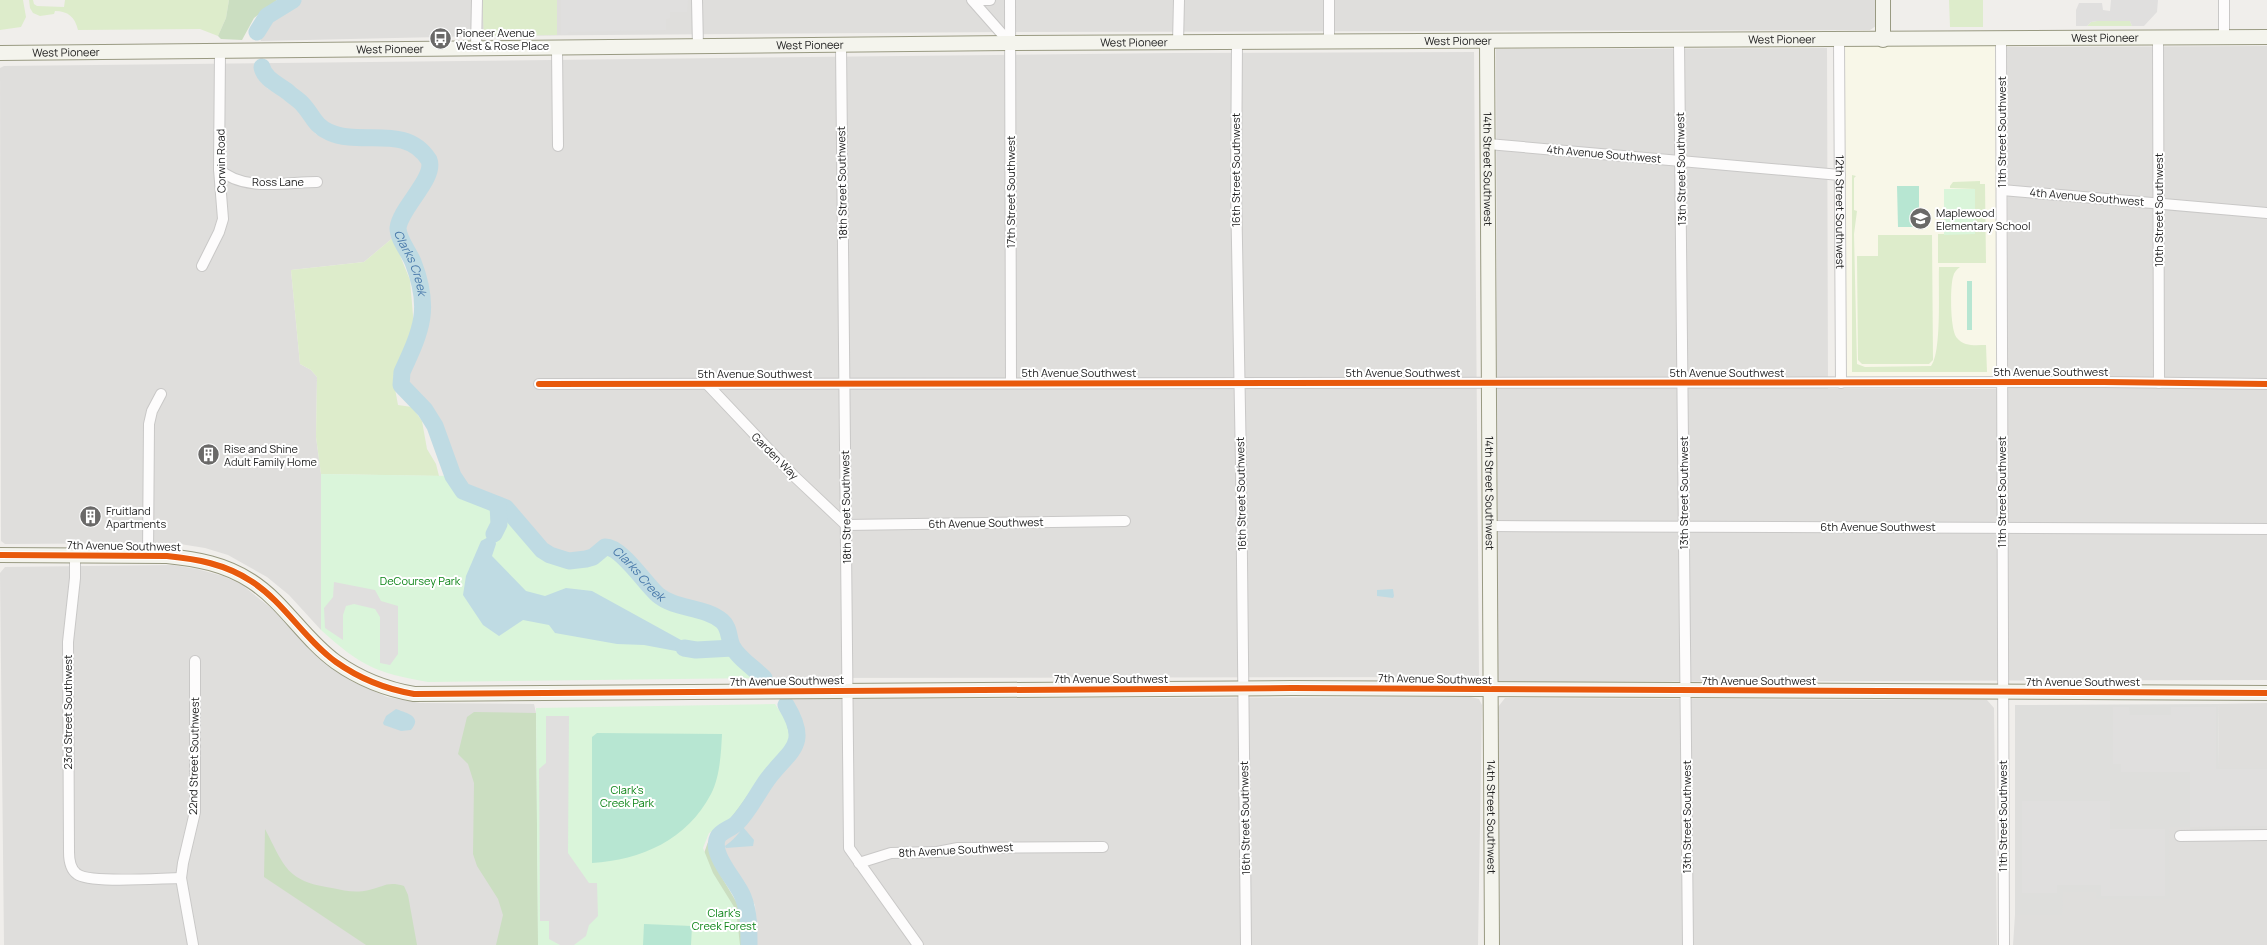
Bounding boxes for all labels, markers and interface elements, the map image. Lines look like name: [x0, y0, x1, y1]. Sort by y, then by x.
place label: Pioneer Avenue West & Rose Place: [456, 25, 550, 53]
bus stop icon: Pioneer Avenue West & Rose Place: [428, 26, 454, 52]
street label: West Pioneer: [2071, 30, 2139, 45]
street label: West Pioneer: [1748, 31, 1816, 46]
street label: West Pioneer: [1424, 33, 1492, 48]
street label: West Pioneer: [1100, 34, 1168, 50]
street label: West Pioneer: [776, 37, 844, 52]
street label: West Pioneer: [356, 41, 424, 56]
street label: West Pioneer: [32, 44, 100, 60]
street label: 11th Street Southwest: [1994, 76, 2009, 188]
street label: 14th Street Southwest: [1480, 112, 1496, 226]
street label: 13th Street Southwest: [1672, 112, 1689, 226]
street label: 16th Street Southwest: [1228, 113, 1243, 227]
street label: 18th Street Southwest: [833, 126, 850, 240]
street label: Corwin Road: [212, 129, 229, 193]
street label: 17th Street Southwest: [1003, 135, 1018, 249]
street label: 4th Avenue Southwest: [1546, 141, 1662, 166]
street label: 10th Street Southwest: [2151, 153, 2166, 267]
street label: 12th Street Southwest: [1833, 155, 1848, 269]
street label: Ross Lane: [252, 174, 304, 189]
street label: 4th Avenue Southwest: [2029, 184, 2145, 209]
place label: Maplewood Elementary School: [1936, 205, 2031, 233]
school or university icon: Maplewood Elementary School: [1908, 206, 1934, 232]
water label: Clarks Creek: [390, 228, 431, 299]
street label: 5th Avenue Southwest: [1994, 364, 2108, 379]
street label: 5th Avenue Southwest: [1022, 365, 1136, 380]
street label: 5th Avenue Southwest: [1346, 365, 1460, 380]
street label: 5th Avenue Southwest: [1670, 365, 1784, 380]
street label: 5th Avenue Southwest: [698, 366, 812, 381]
street label: Garden Way: [749, 429, 802, 483]
street label: 14th Street Southwest: [1482, 436, 1498, 550]
street label: 13th Street Southwest: [1676, 436, 1691, 550]
street label: 11th Street Southwest: [1994, 436, 2009, 548]
street label: 16th Street Southwest: [1232, 437, 1249, 551]
place label: Rise and Shine Adult Family Home: [224, 441, 317, 469]
building icon: Rise and Shine Adult Family Home: [195, 442, 221, 468]
street label: 18th Street Southwest: [837, 450, 854, 564]
place label: Fruitland Apartments: [106, 503, 166, 531]
building icon: Fruitland Apartments: [78, 504, 104, 530]
street label: 6th Avenue Southwest: [928, 514, 1044, 531]
street label: 6th Avenue Southwest: [1820, 519, 1936, 534]
street label: 7th Avenue Southwest: [67, 537, 181, 554]
water label: Clarks Creek: [609, 542, 670, 606]
park label: DeCoursey Park: [380, 573, 461, 588]
street label: 23rd Street Southwest: [60, 654, 75, 770]
street label: 7th Avenue Southwest: [1378, 670, 1492, 687]
street label: 7th Avenue Southwest: [1054, 671, 1168, 686]
street label: 7th Avenue Southwest: [730, 672, 844, 689]
street label: 7th Avenue Southwest: [1702, 673, 1816, 688]
street label: 7th Avenue Southwest: [2026, 674, 2140, 689]
street label: 22nd Street Southwest: [185, 697, 202, 815]
street label: 14th Street Southwest: [1484, 760, 1500, 874]
street label: 13th Street Southwest: [1679, 760, 1694, 874]
street label: 11th Street Southwest: [1995, 760, 2010, 872]
street label: 16th Street Southwest: [1236, 761, 1253, 875]
park label: Clark's Creek Park: [600, 782, 655, 810]
street label: 8th Avenue Southwest: [898, 839, 1014, 860]
park label: Clark's Creek Forest: [692, 905, 756, 933]

